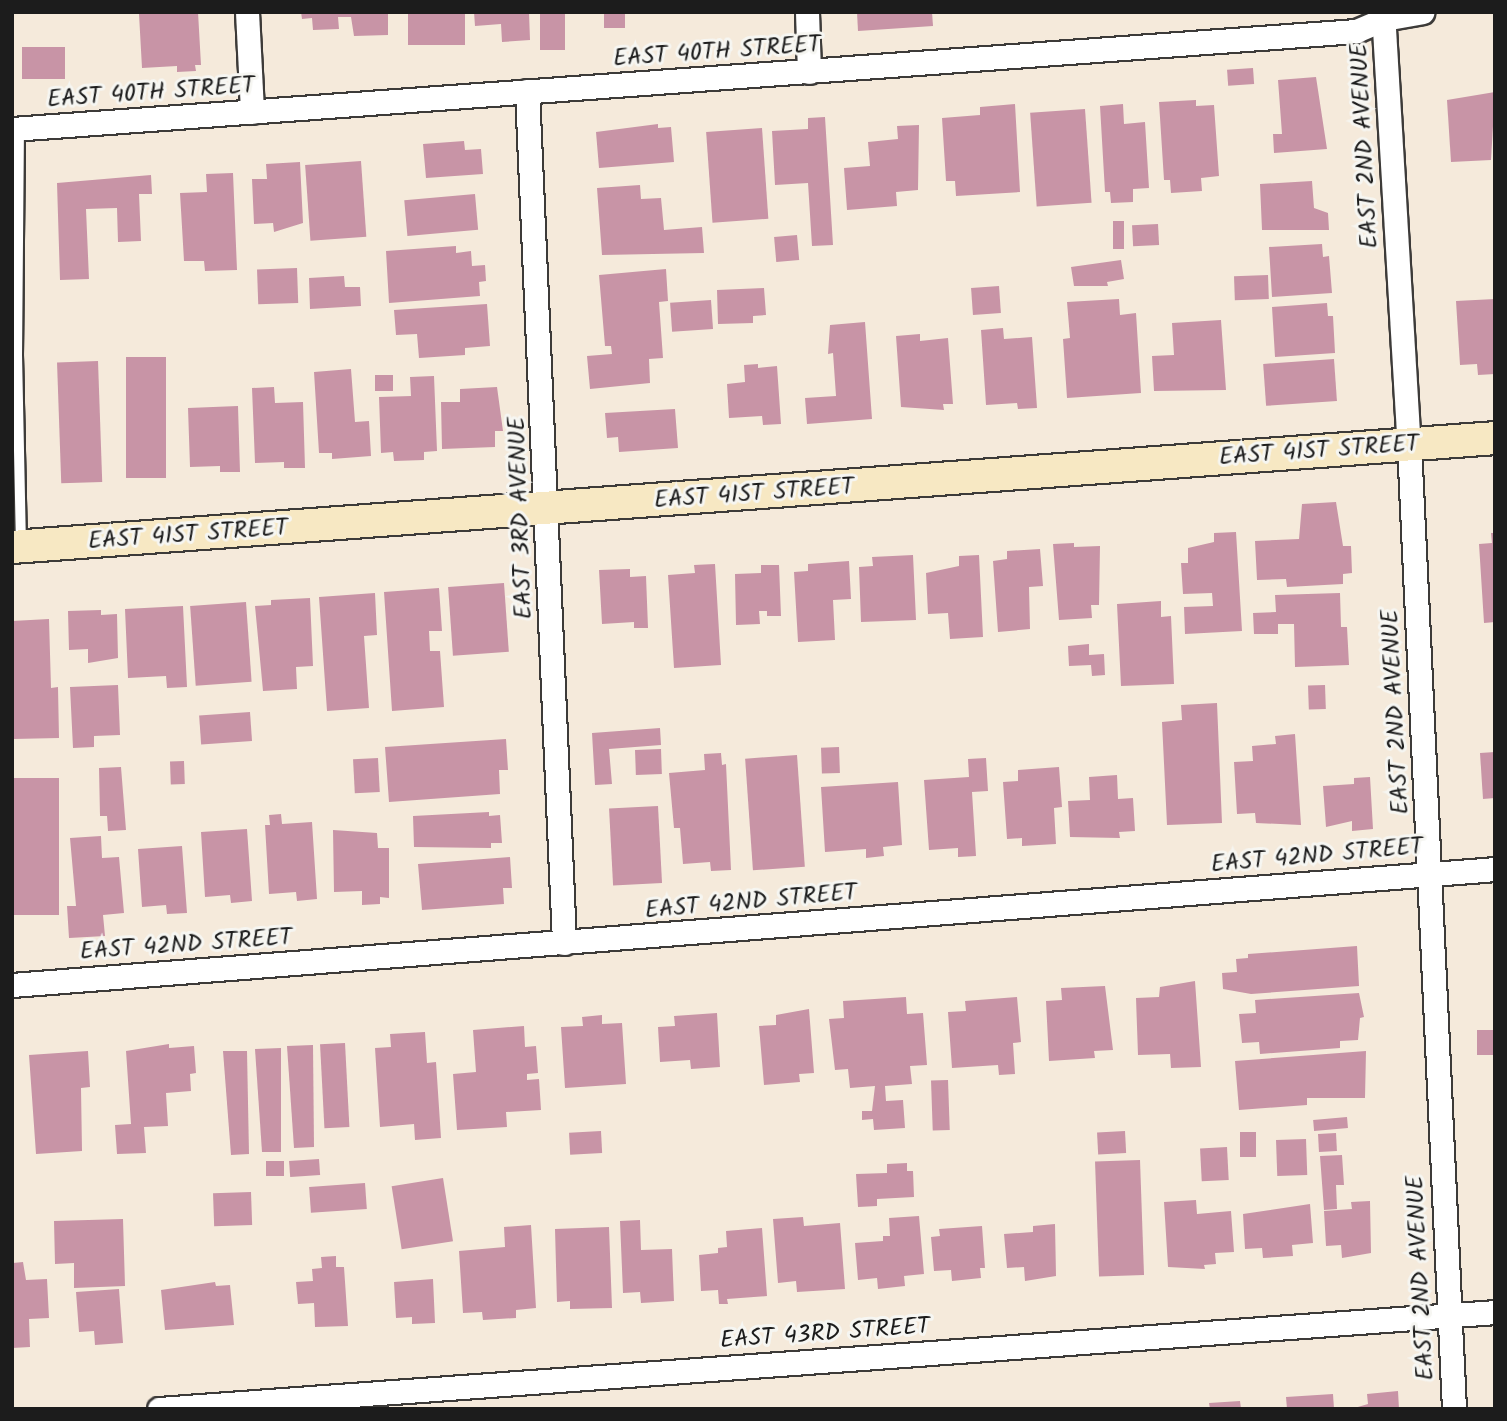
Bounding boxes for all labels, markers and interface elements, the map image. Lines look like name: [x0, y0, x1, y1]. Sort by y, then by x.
street label: EAST 40TH STREET: [612, 30, 822, 74]
street label: EAST 2ND AVENUE: [1345, 43, 1385, 249]
street label: EAST 40TH STREET: [46, 71, 256, 115]
street label: EAST 3RD AVENUE: [503, 416, 539, 620]
street label: EAST 41ST STREET: [1218, 430, 1420, 472]
street label: EAST 41ST STREET: [653, 473, 855, 515]
street label: EAST 41ST STREET: [87, 514, 289, 556]
street label: EAST 2ND AVENUE: [1376, 609, 1416, 815]
street label: EAST 42ND STREET: [1210, 832, 1424, 880]
street label: EAST 42ND STREET: [644, 878, 858, 926]
street label: EAST 42ND STREET: [79, 923, 293, 967]
street label: EAST 2ND AVENUE: [1401, 1175, 1441, 1381]
street label: EAST 43RD STREET: [719, 1312, 931, 1356]

